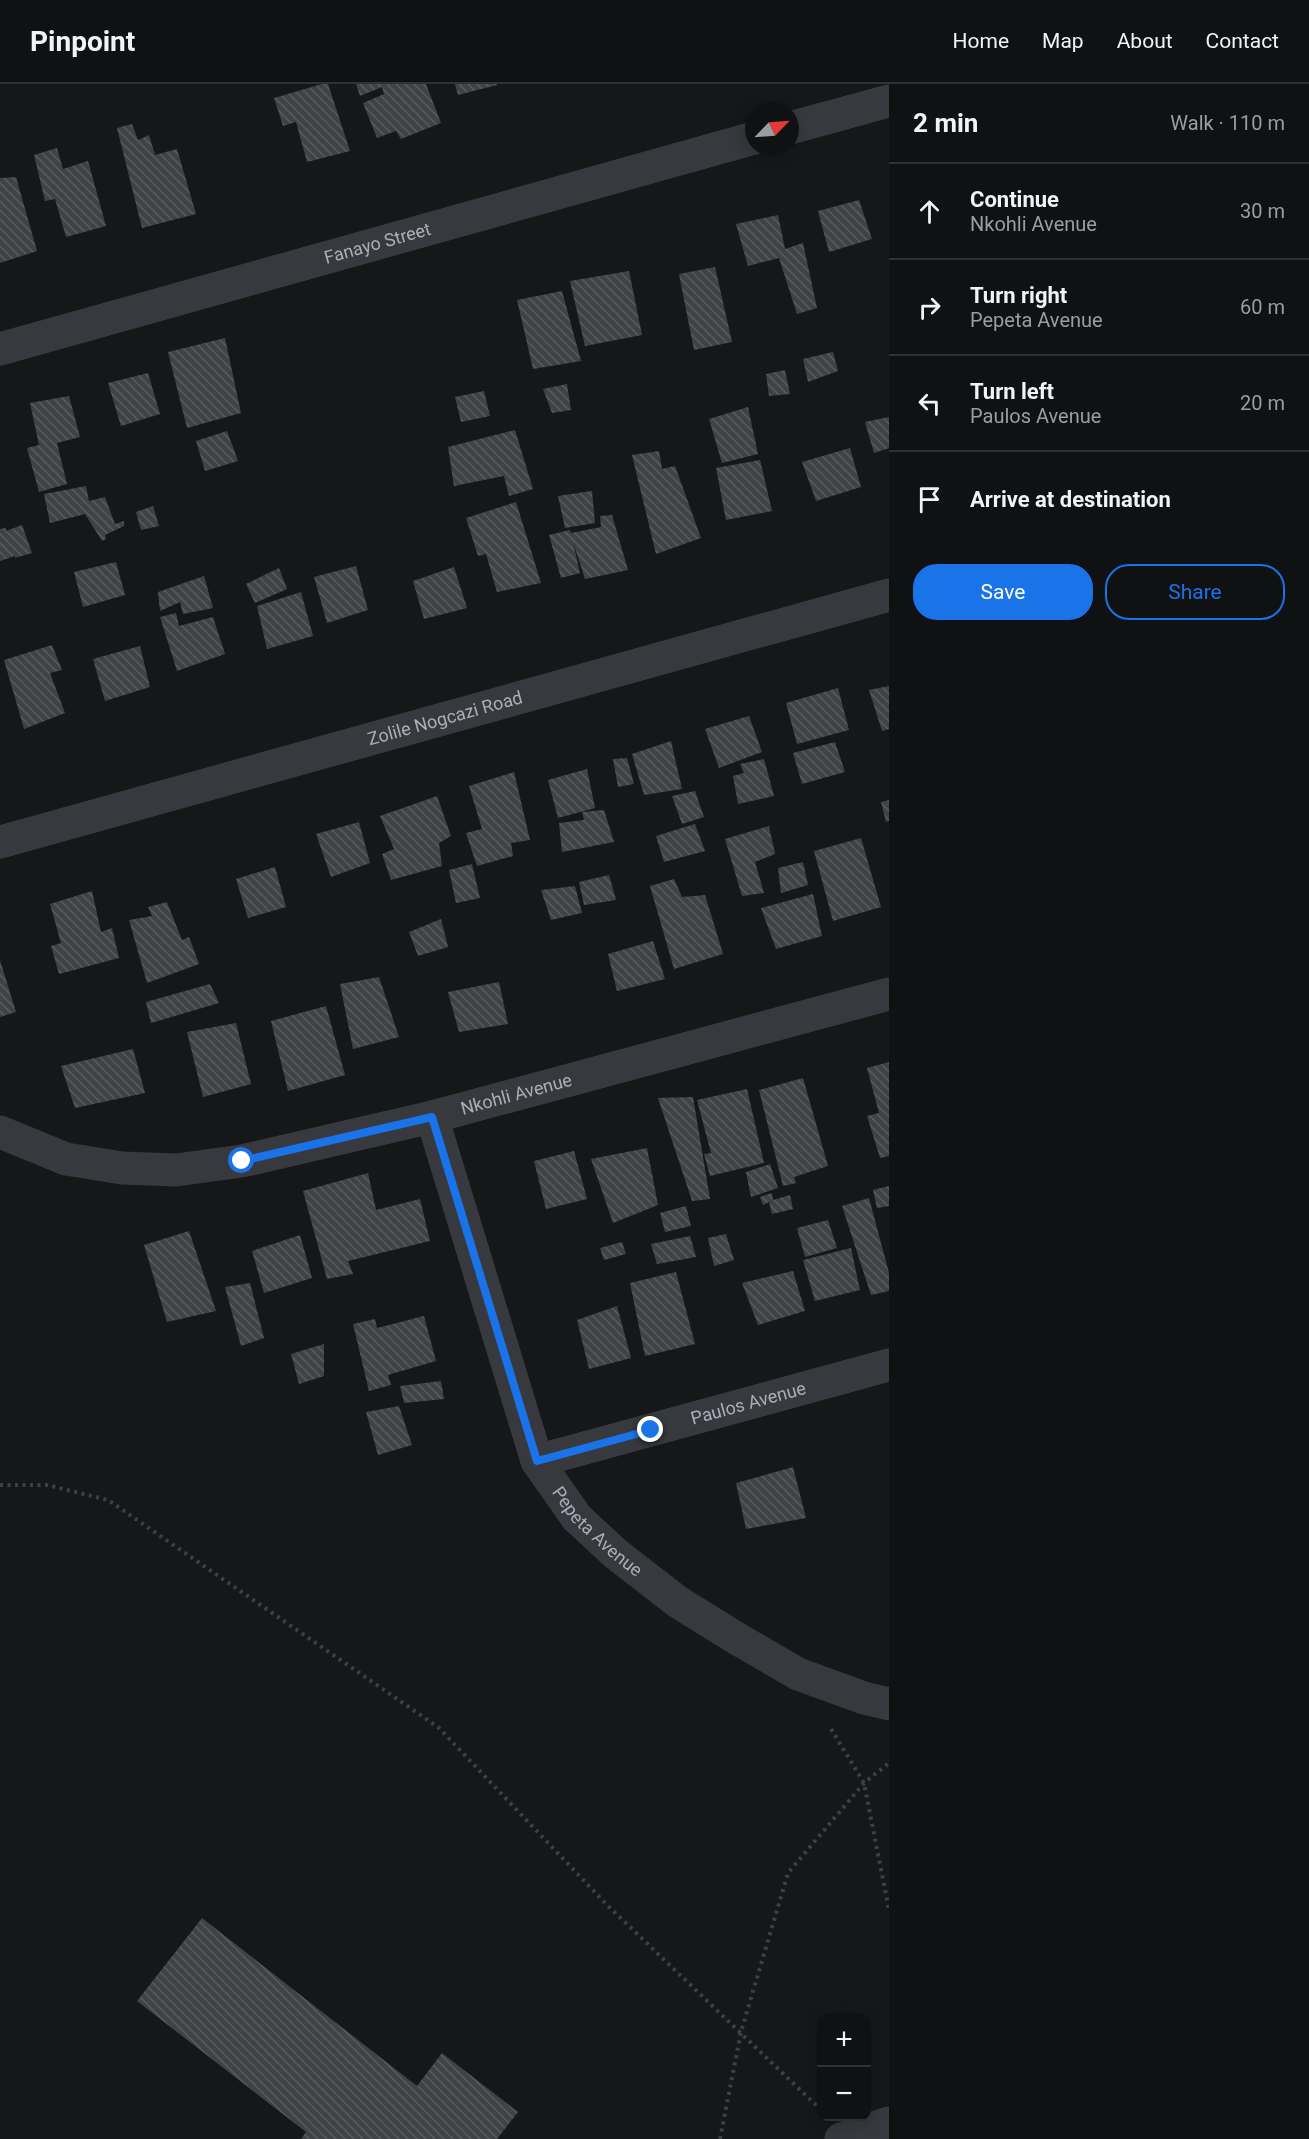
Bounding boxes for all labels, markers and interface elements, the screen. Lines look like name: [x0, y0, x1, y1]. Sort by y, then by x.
text: Pinpoint: [30, 25, 135, 58]
text: Home: [953, 29, 1009, 53]
text: Map: [1042, 29, 1084, 53]
text: About: [1117, 29, 1173, 53]
text: Contact: [1206, 29, 1279, 53]
north arrow: [745, 102, 799, 156]
text: 2 min: [913, 108, 978, 138]
text: Walk · 110 m: [1170, 111, 1285, 135]
text: Continue: [970, 187, 1059, 212]
icon: ahead: [913, 195, 946, 228]
text: 30 m: [1240, 199, 1285, 223]
text: Nkohli Avenue: [970, 212, 1097, 236]
street label: Fanayo Street: [322, 218, 433, 268]
text: Turn right: [970, 283, 1067, 308]
icon: right: [913, 291, 946, 324]
text: 60 m: [1240, 295, 1285, 319]
text: Pepeta Avenue: [970, 308, 1103, 332]
text: Turn left: [970, 379, 1054, 404]
icon: left: [913, 387, 946, 420]
text: 20 m: [1240, 391, 1285, 415]
text: Paulos Avenue: [970, 404, 1101, 428]
icon: arrive: [913, 483, 946, 516]
text: Arrive at destination: [970, 487, 1171, 512]
button: Save: [913, 564, 1093, 620]
button: Share: [1105, 564, 1285, 620]
street label: Zolile Nogcazi Road: [365, 686, 525, 749]
street label: Nkohli Avenue: [458, 1069, 574, 1119]
route start: [228, 1147, 254, 1173]
street label: Paulos Avenue: [688, 1377, 808, 1429]
route end: [637, 1416, 663, 1442]
street label: Pepeta Avenue: [548, 1482, 647, 1581]
map controls: [817, 2013, 871, 2121]
button: +: [817, 2013, 871, 2067]
button: −: [817, 2067, 871, 2121]

